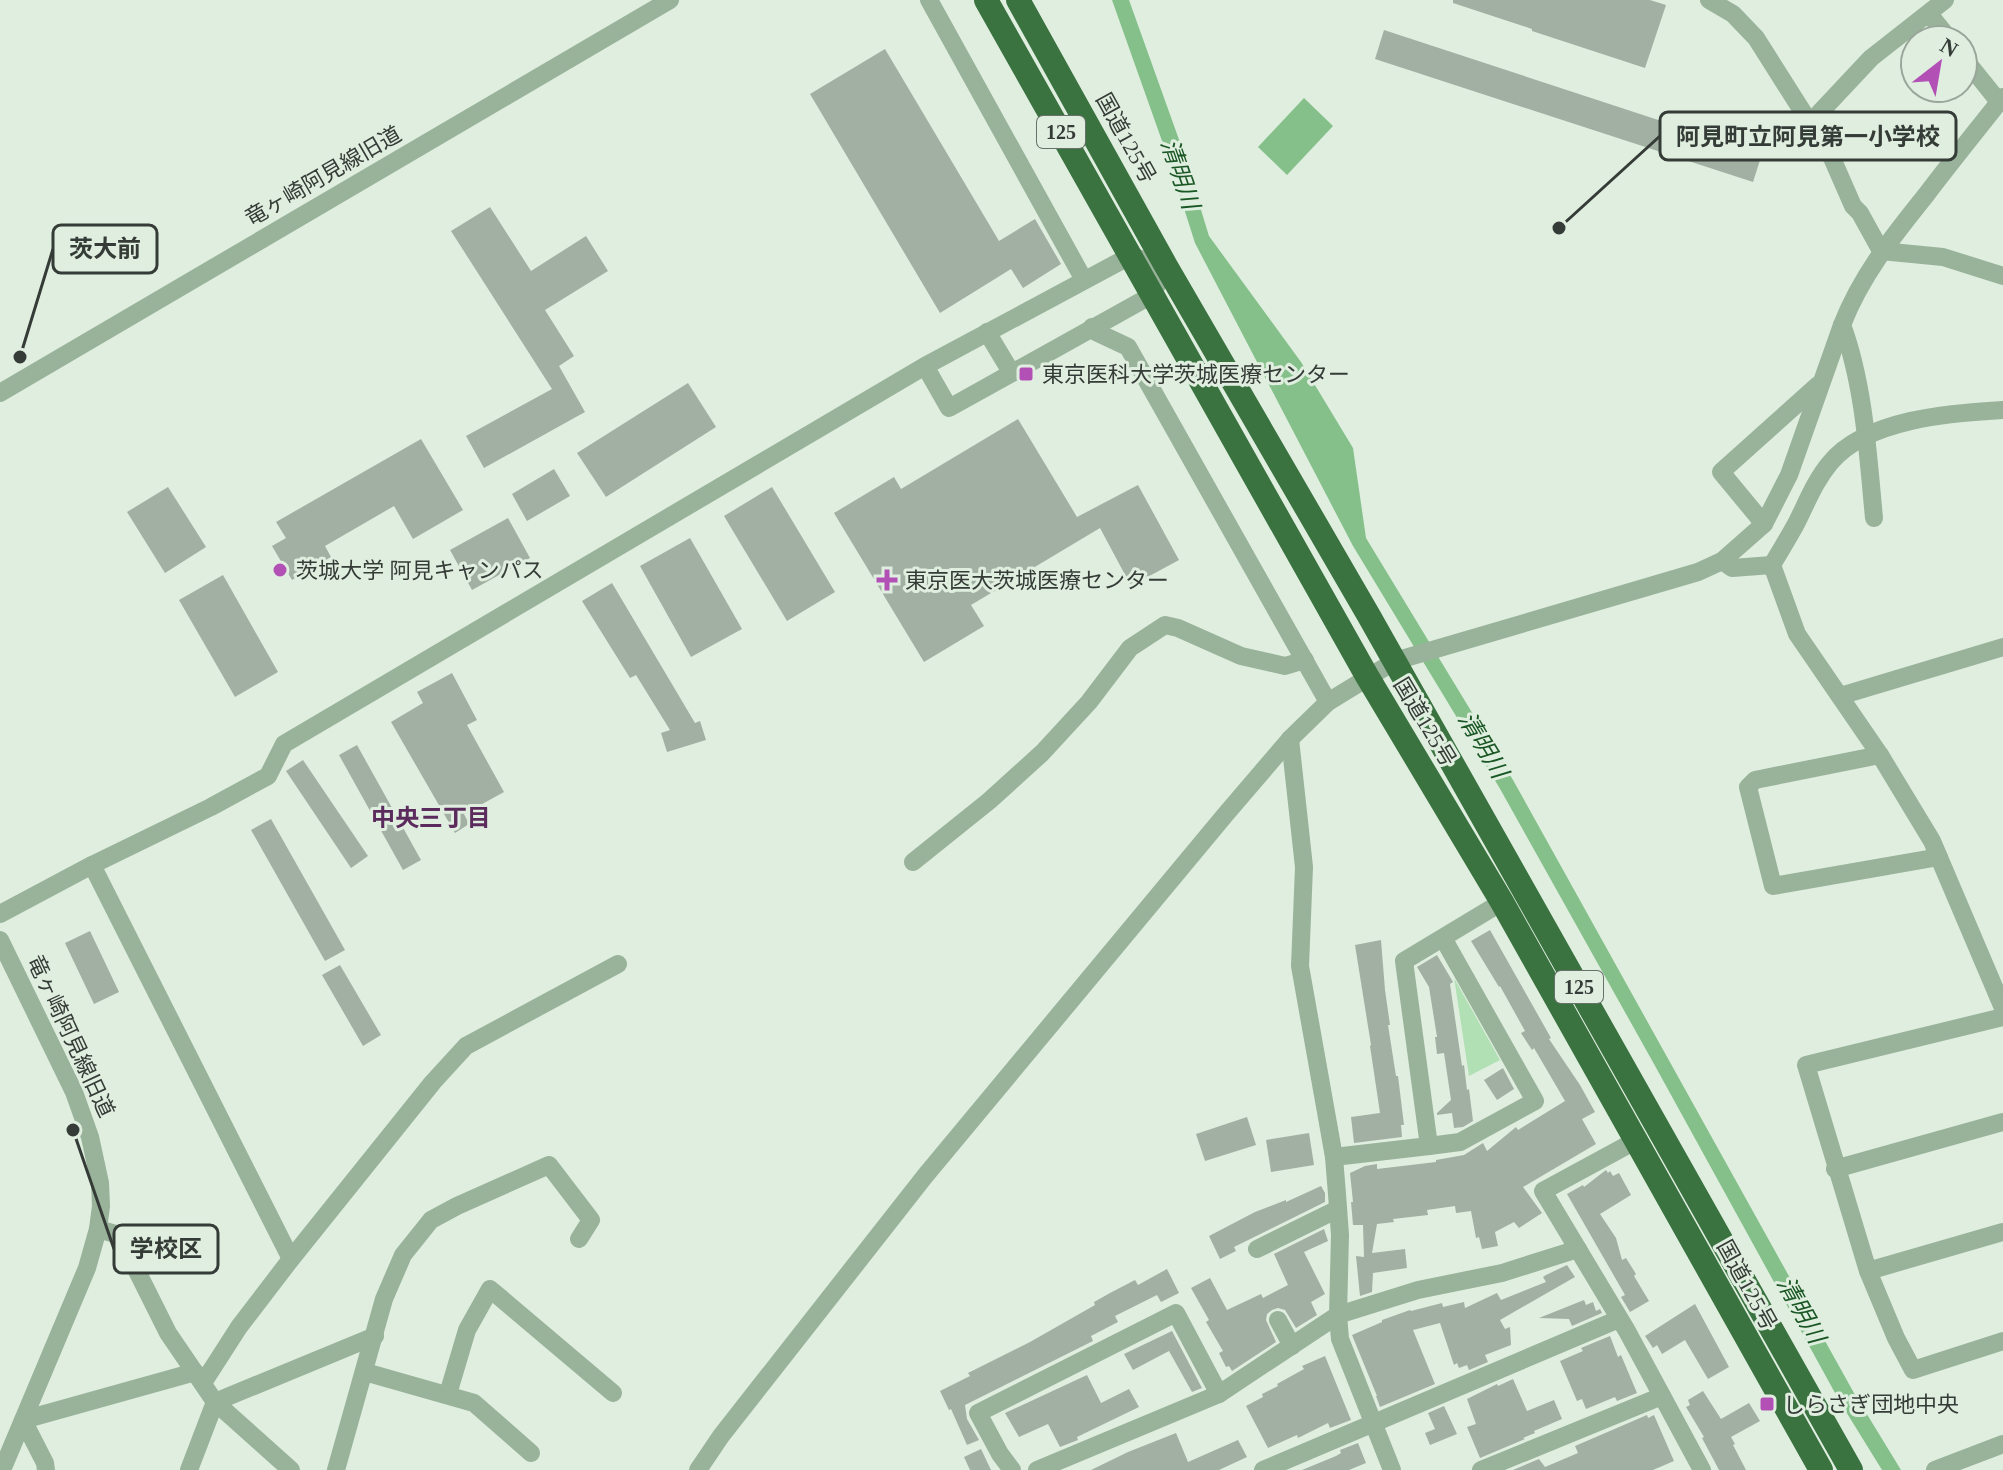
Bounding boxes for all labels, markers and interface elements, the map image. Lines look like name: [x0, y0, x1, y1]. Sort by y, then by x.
north arrow: [1899, 24, 1979, 104]
text: N: [1936, 32, 1962, 62]
street label: 国道125号: [1091, 89, 1161, 187]
callout: 阿見町立阿見第一小学校: [1660, 112, 1956, 160]
road number: 125: [1037, 116, 1085, 148]
street label: 竜ヶ崎阿見線旧道: [241, 121, 405, 231]
text: 阿見町立阿見第一小学校: [1676, 124, 1940, 150]
water label: 清明川: [1156, 136, 1205, 215]
callout: 茨大前: [53, 225, 157, 273]
text: 茨大前: [69, 236, 141, 262]
place label: 東京医科大学茨城医療センター: [1042, 362, 1350, 387]
marker: 東京医科大学茨城医療センター: [1017, 365, 1035, 383]
place label: 茨城大学 阿見キャンパス: [296, 558, 544, 583]
marker: 茨城大学 阿見キャンパス: [271, 561, 289, 579]
place label: 東京医大茨城医療センター: [905, 568, 1169, 593]
marker: 東京医大茨城医療センター: [876, 569, 898, 591]
street label: 国道125号: [1389, 673, 1461, 771]
water label: 清明川: [1453, 707, 1514, 785]
district label: 中央三丁目: [371, 805, 491, 831]
street label: 竜ヶ崎阿見線旧道: [22, 951, 120, 1121]
road number: 125: [1555, 971, 1603, 1003]
callout: 学校区: [114, 1225, 218, 1273]
text: 学校区: [130, 1236, 202, 1262]
street label: 国道125号: [1712, 1236, 1782, 1334]
water label: 清明川: [1772, 1272, 1831, 1350]
place label: しらさぎ団地中央: [1783, 1392, 1959, 1417]
marker: しらさぎ団地中央: [1758, 1395, 1776, 1413]

